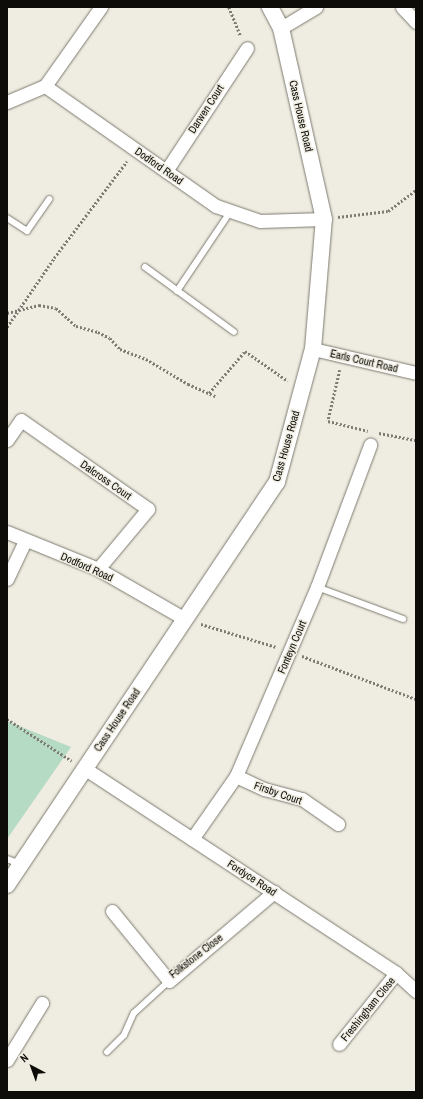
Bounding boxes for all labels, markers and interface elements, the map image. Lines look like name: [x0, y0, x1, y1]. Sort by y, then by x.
street label: Cass House Road: [286, 79, 316, 153]
street label: Darwen Court: [185, 82, 227, 136]
street label: Dodford Road: [132, 144, 186, 188]
street label: Earls Court Road: [329, 347, 399, 375]
street label: Cass House Road: [270, 409, 302, 483]
street label: Dalcross Court: [78, 457, 134, 503]
street label: Dodford Road: [59, 550, 115, 584]
street label: Fonteyn Court: [275, 618, 309, 676]
street label: Cass House Road: [91, 686, 143, 754]
street label: Firsby Court: [252, 779, 304, 807]
street label: Fordyce Road: [225, 857, 279, 899]
street label: Folkstone Close: [167, 931, 225, 981]
street label: Freshingham Close: [338, 974, 398, 1044]
north arrow: [12, 1047, 52, 1087]
text: N: [17, 1051, 31, 1065]

